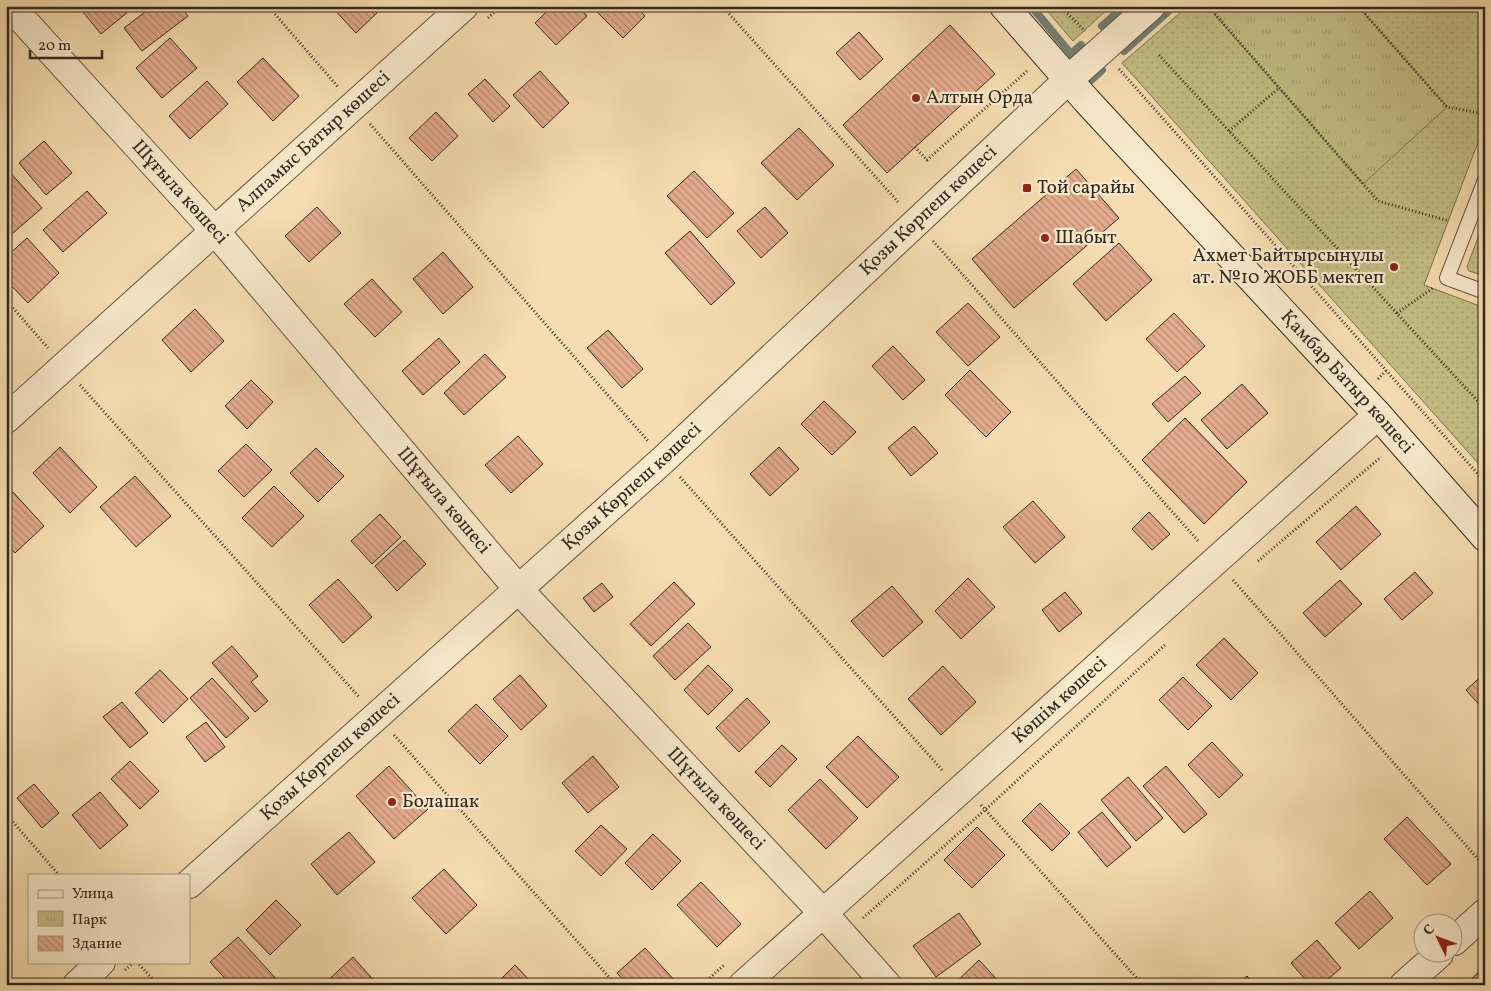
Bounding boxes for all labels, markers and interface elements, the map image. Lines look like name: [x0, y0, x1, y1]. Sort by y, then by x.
scale bar: [30, 28, 102, 60]
text: 20 m: [38, 36, 71, 57]
street label: Алпамыс Батыр көшесі: [230, 65, 397, 218]
place label: Алтын Орда: [926, 85, 1033, 111]
marker: Алтын Орда: [910, 92, 922, 104]
street label: Шұғыла көшесі: [125, 134, 234, 250]
street label: Қозы Көрпеш көшесі: [854, 140, 1003, 282]
place label: Той сарайы: [1037, 175, 1135, 201]
marker: Той сарайы: [1021, 182, 1033, 194]
place label: Шабыт: [1055, 225, 1117, 251]
marker: Шабыт: [1039, 232, 1051, 244]
place label: Ахмет Байтырсынұлы ат. №10 ЖОББ мектеп: [1192, 243, 1384, 291]
marker: Ахмет Байтырсынұлы ат. №10 ЖОББ мектеп: [1388, 261, 1400, 273]
street label: Қамбар Батыр көшесі: [1274, 304, 1420, 460]
street label: Қозы Көрпеш көшесі: [557, 417, 708, 557]
street label: Шұғыла көшесі: [391, 442, 497, 560]
street label: Көшім көшесі: [1007, 651, 1113, 750]
street label: Қозы Көрпеш көшесі: [255, 687, 407, 827]
street label: Шұғыла көшесі: [661, 742, 771, 857]
place label: Болашак: [402, 789, 479, 815]
marker: Болашак: [386, 796, 398, 808]
legend: [28, 874, 190, 964]
text: Улица: [72, 884, 114, 905]
text: Парк: [72, 910, 107, 931]
north arrow: [1414, 914, 1464, 964]
text: С: [1419, 921, 1440, 940]
text: Здание: [72, 934, 122, 955]

